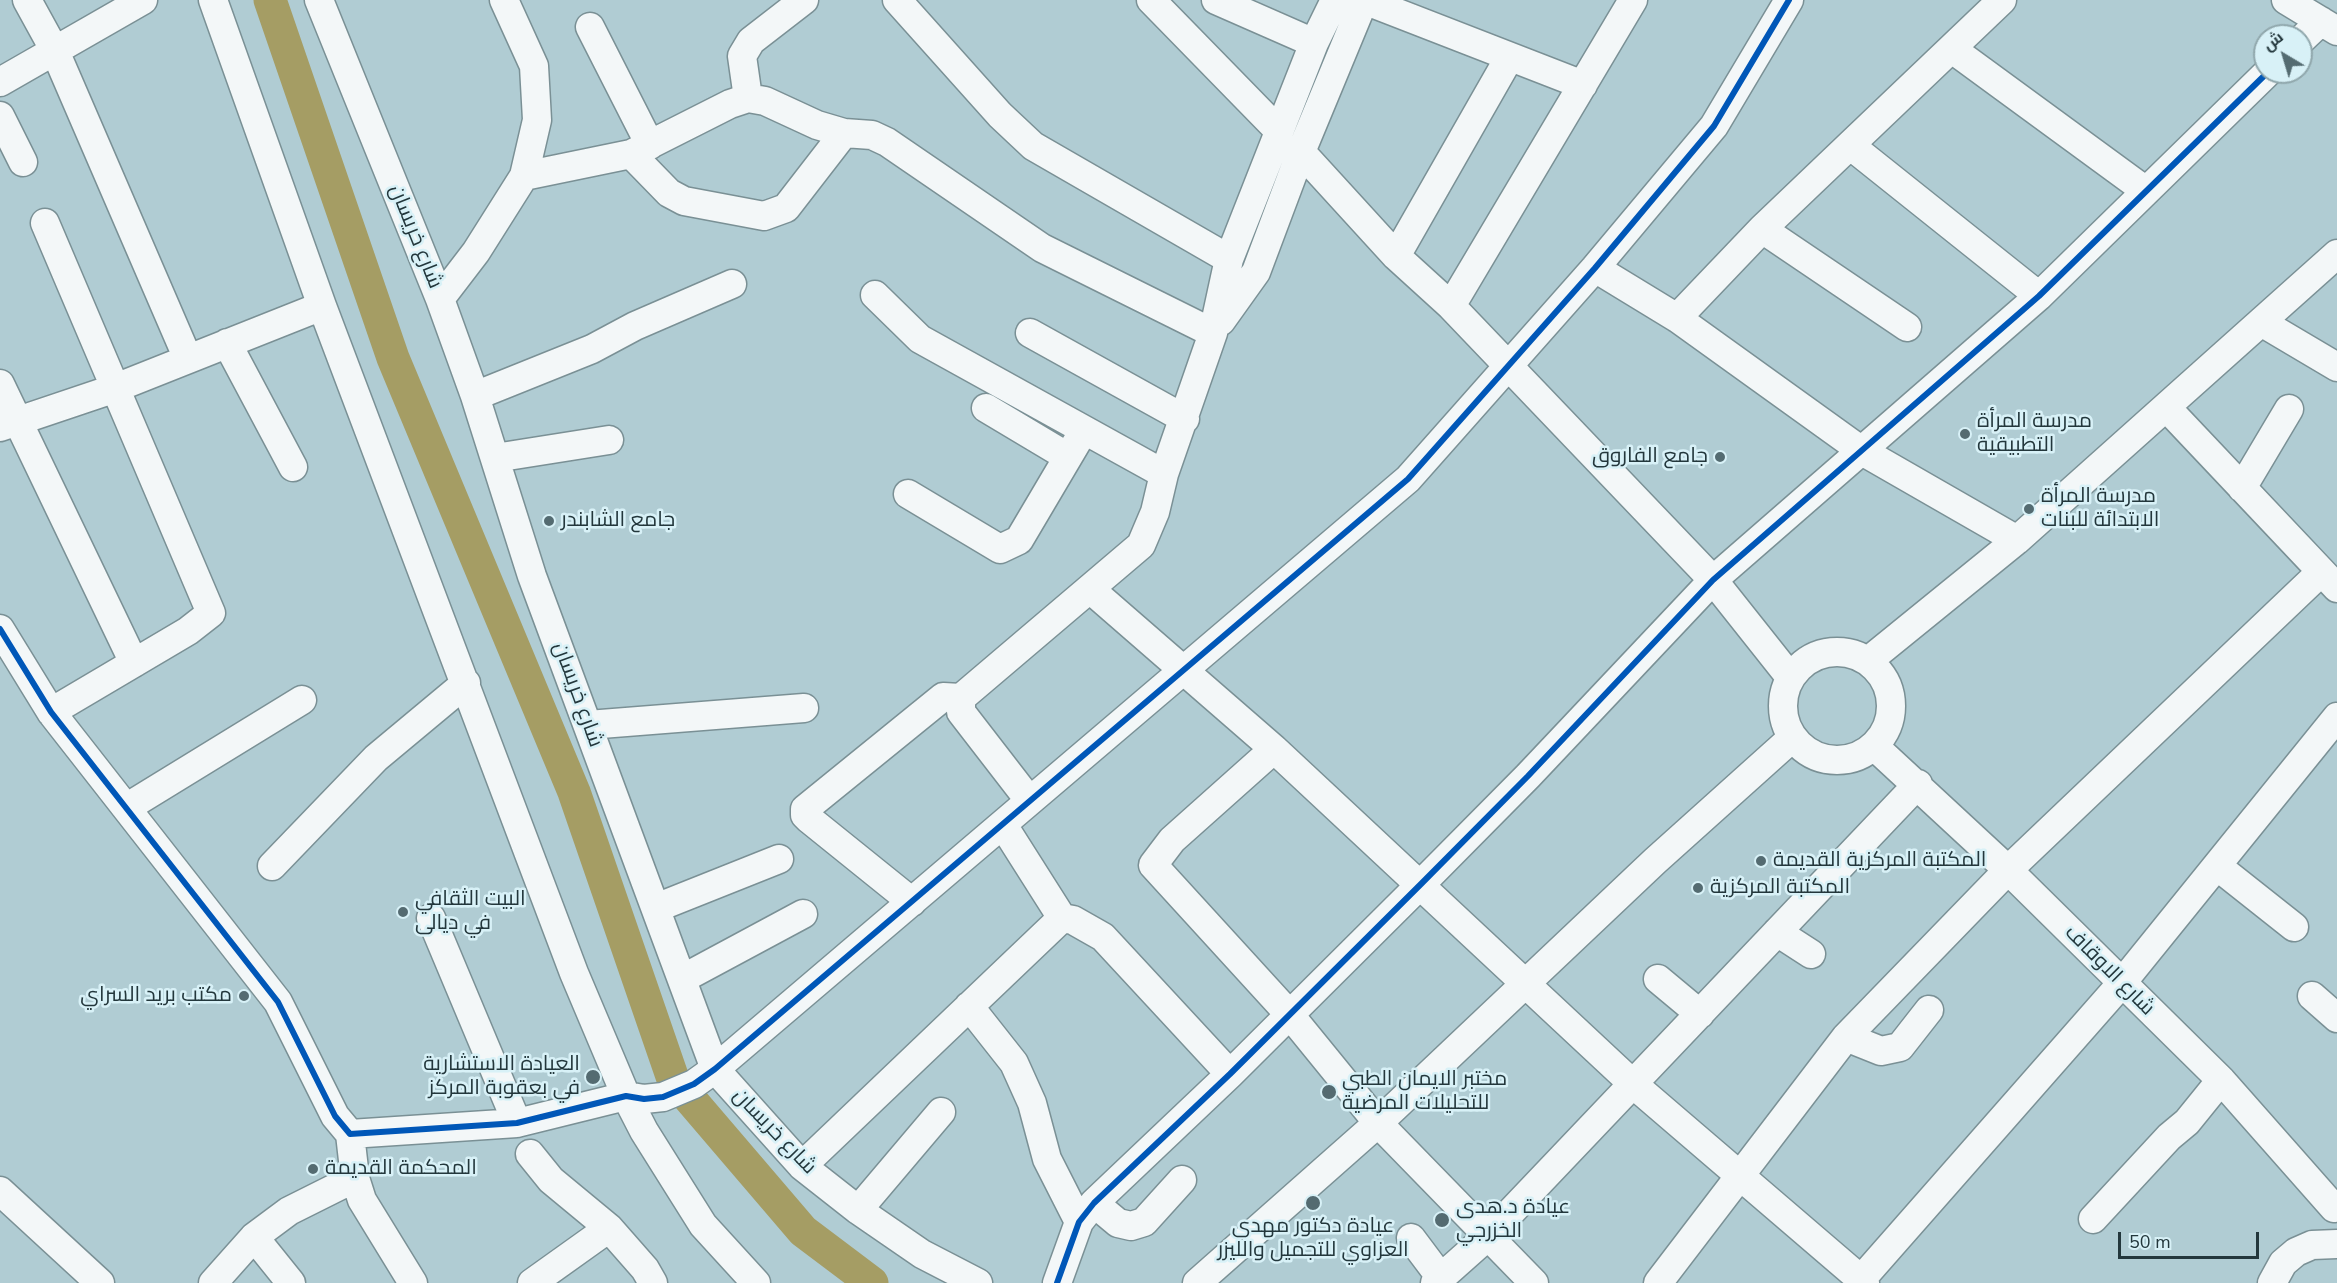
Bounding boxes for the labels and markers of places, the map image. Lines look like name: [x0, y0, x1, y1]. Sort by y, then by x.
place label: مدرسة المرأة التطبيقية: [1977, 409, 2092, 459]
marker: مدرسة المرأة التطبيقية: [1958, 427, 1972, 441]
place label: جامع الفاروق: [1592, 444, 1708, 470]
marker: جامع الفاروق: [1713, 450, 1727, 464]
place label: مدرسة المرأة الابتدائة للبنات: [2041, 484, 2159, 534]
marker: مدرسة المرأة الابتدائة للبنات: [2022, 502, 2036, 516]
place label: جامع الشابندر: [561, 508, 675, 534]
marker: جامع الشابندر: [542, 514, 556, 528]
place label: المكتبة المركزية القديمة: [1773, 848, 1986, 874]
marker: المكتبة المركزية القديمة: [1754, 854, 1768, 868]
place label: المكتبة المركزية: [1710, 875, 1850, 901]
marker: المكتبة المركزية: [1691, 881, 1705, 895]
place label: البيت الثقافي في ديالى: [415, 887, 526, 937]
marker: البيت الثقافي في ديالى: [396, 905, 410, 919]
place label: مكتب بريد السراي: [80, 983, 232, 1009]
marker: مكتب بريد السراي: [237, 989, 251, 1003]
place label: العيادة الاستشارية في بعقوبة المركز: [423, 1052, 580, 1102]
place label: مختبر الايمان الطبي للتحليلات المرضية: [1342, 1067, 1507, 1117]
marker: العيادة الاستشارية في بعقوبة المركز: [584, 1068, 602, 1086]
marker: مختبر الايمان الطبي للتحليلات المرضية: [1320, 1083, 1338, 1101]
place label: المحكمة القديمة: [325, 1156, 477, 1182]
marker: المحكمة القديمة: [306, 1162, 320, 1176]
marker: عيادة دكتور مهدي العزاوي للتجميل والليزر: [1304, 1194, 1322, 1212]
place label: عيادة د.هدى الخزرجي: [1456, 1195, 1570, 1245]
marker: عيادة د.هدى الخزرجي: [1433, 1211, 1451, 1229]
place label: عيادة دكتور مهدي العزاوي للتجميل والليزر: [1217, 1214, 1409, 1264]

